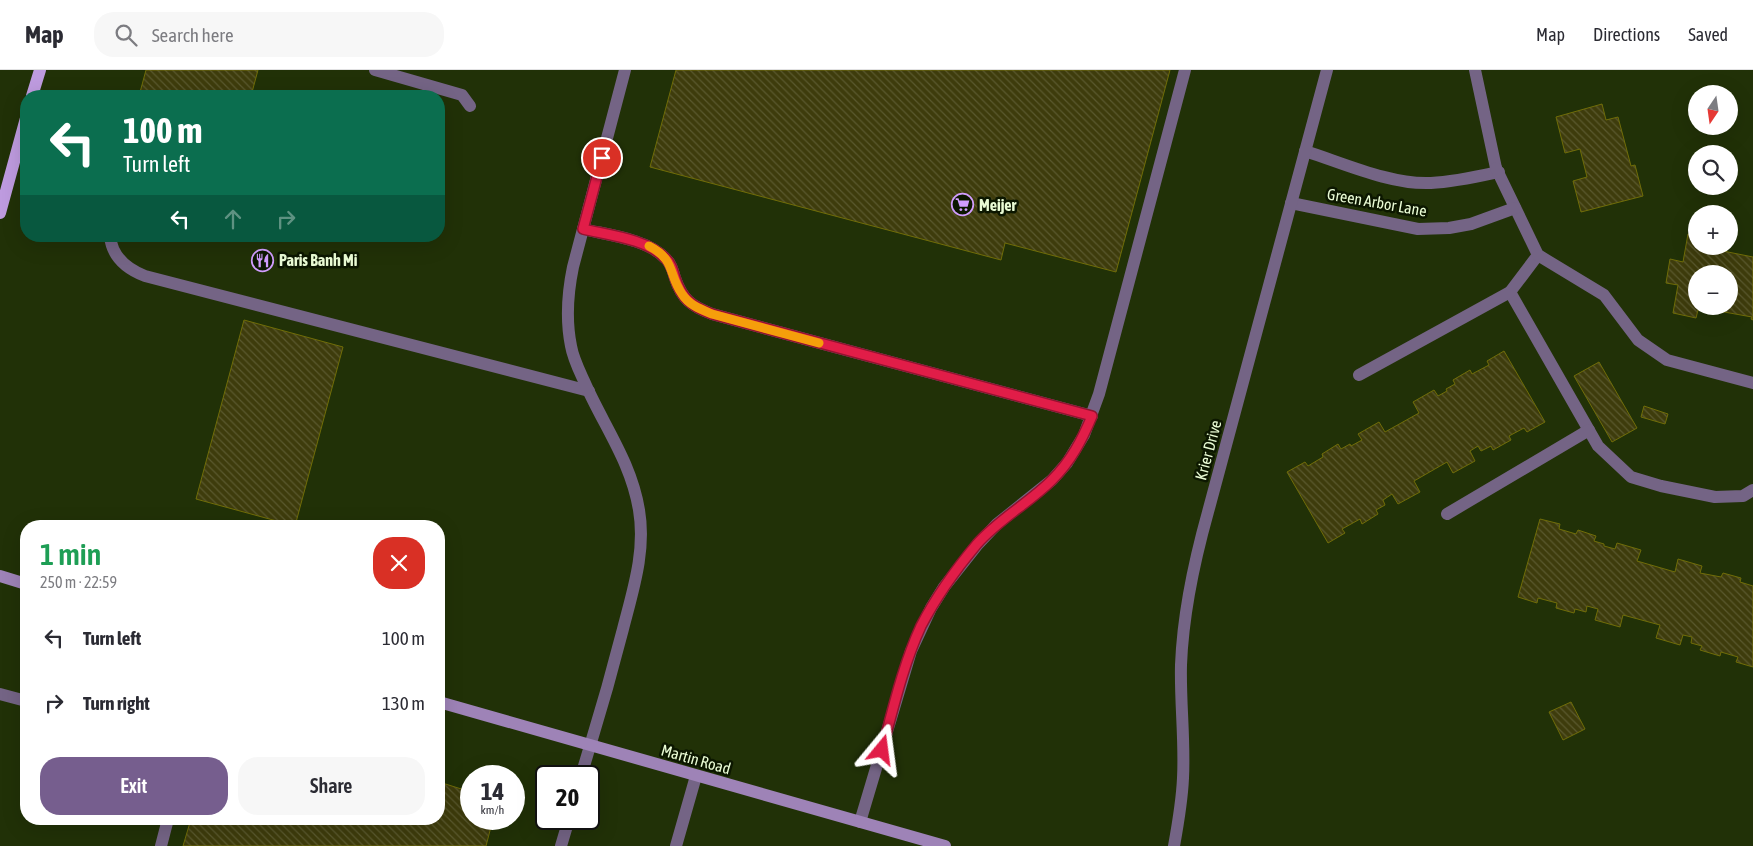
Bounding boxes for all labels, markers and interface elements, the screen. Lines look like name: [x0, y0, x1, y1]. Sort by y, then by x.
search box: [94, 12, 444, 57]
text: Map: [25, 21, 64, 48]
icon: search: [112, 21, 140, 49]
text: Search here: [152, 24, 234, 46]
text: Map: [1536, 24, 1565, 45]
text: Directions: [1593, 24, 1660, 45]
text: Saved: [1688, 24, 1728, 45]
north arrow: [1688, 85, 1738, 135]
map controls: [1688, 85, 1738, 315]
icon: left: [40, 110, 105, 175]
text: 100 m: [123, 110, 202, 150]
pin: [581, 137, 623, 179]
icon: arrive: [588, 144, 616, 172]
button: search: [1688, 145, 1738, 195]
text: Turn left: [123, 151, 190, 177]
street label: Green Arbor Lane: [1326, 184, 1428, 220]
supermarket icon: Meijer: [951, 193, 975, 217]
place label: Meijer: [979, 196, 1017, 214]
icon: left: [166, 205, 194, 233]
icon: ahead: [219, 205, 247, 233]
icon: right: [272, 205, 300, 233]
button: +: [1688, 205, 1738, 255]
restaurant icon: Paris Banh Mi: [251, 248, 275, 272]
place label: Paris Banh Mi: [279, 251, 358, 269]
button: −: [1688, 265, 1738, 315]
street label: Krier Drive: [1191, 418, 1225, 482]
text: 1 min: [40, 537, 101, 571]
button: close: [373, 537, 425, 589]
text: 250 m · 22:59: [40, 573, 117, 591]
icon: left: [40, 624, 68, 652]
text: Turn left: [83, 627, 141, 649]
text: 100 m: [382, 627, 425, 649]
icon: right: [40, 689, 68, 717]
text: Turn right: [83, 692, 150, 714]
text: 130 m: [382, 692, 425, 714]
position arrow: [855, 723, 907, 775]
street label: Martin Road: [659, 740, 733, 778]
button: Exit: [40, 757, 228, 815]
button: Share: [238, 757, 425, 815]
speed limit sign: 20: [535, 765, 600, 830]
text: 14: [481, 777, 504, 805]
text: km/h: [481, 803, 504, 817]

